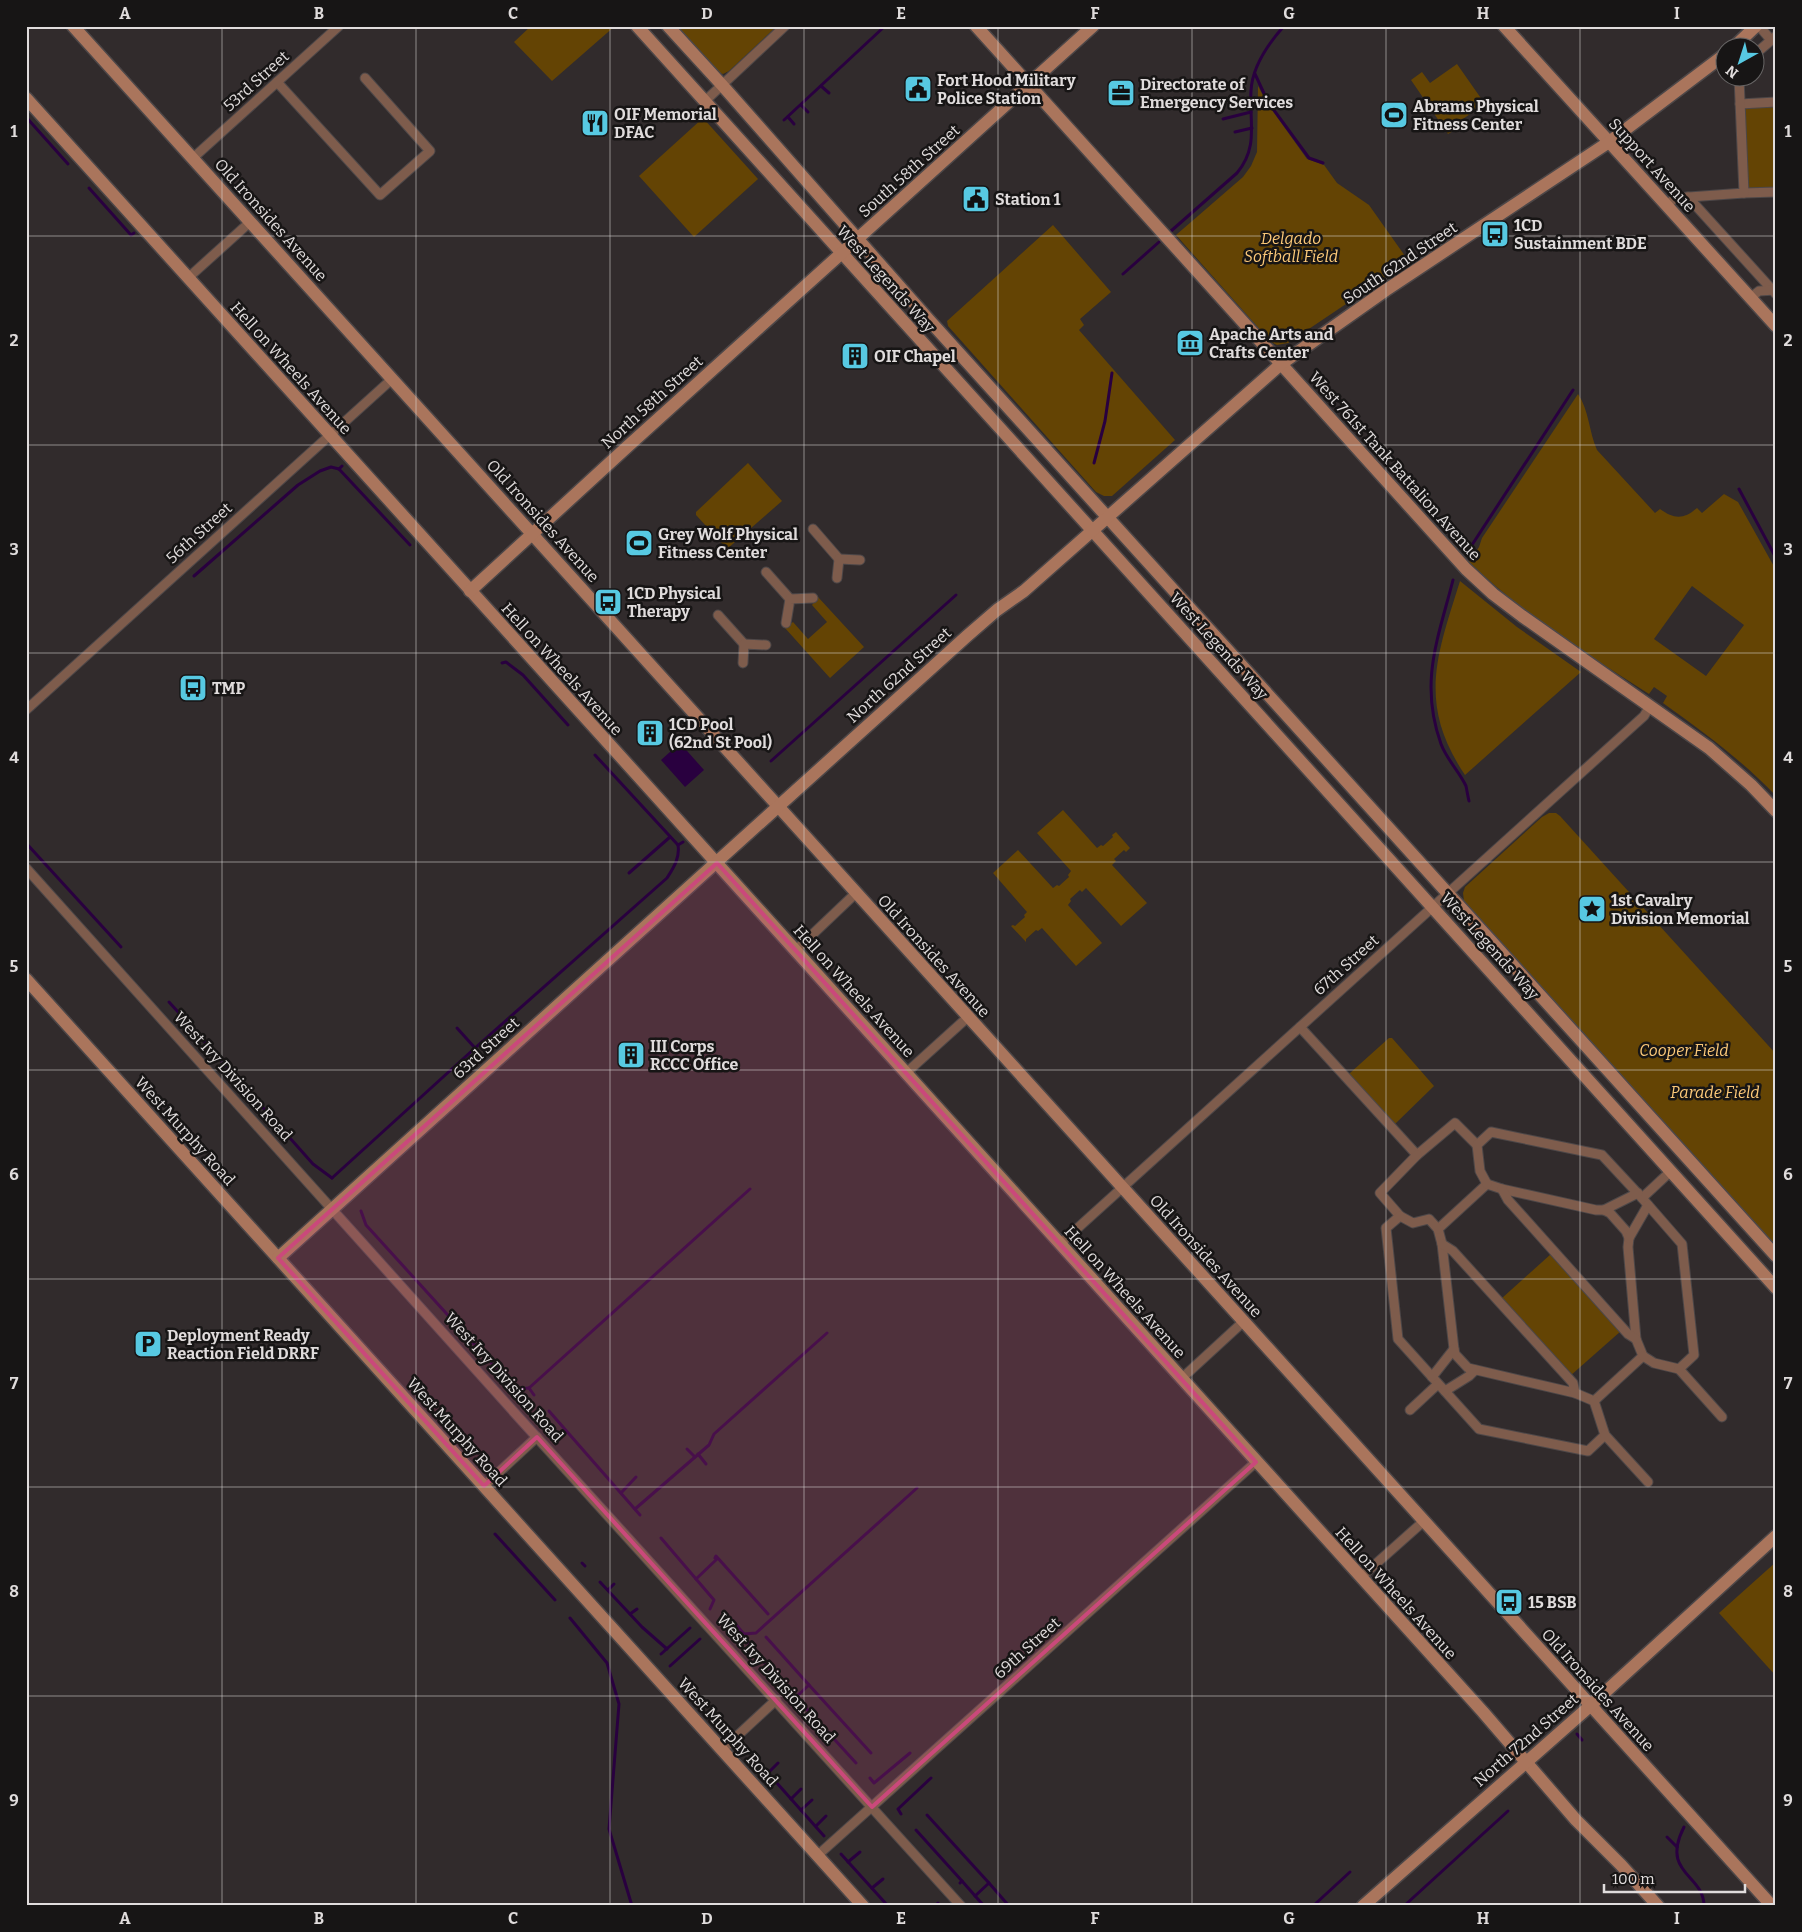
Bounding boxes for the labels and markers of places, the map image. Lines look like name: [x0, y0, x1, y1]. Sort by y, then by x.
place label: Fort Hood Military Police Station: [937, 71, 1076, 108]
public building icon: Fort Hood Military Police Station: [903, 74, 933, 104]
place label: Directorate of Emergency Services: [1140, 75, 1293, 112]
office icon: Directorate of Emergency Services: [1106, 78, 1136, 108]
place label: Abrams Physical Fitness Center: [1413, 97, 1539, 134]
sports icon: Abrams Physical Fitness Center: [1379, 100, 1409, 130]
place label: OIF Memorial DFAC: [614, 105, 717, 142]
restaurant icon: OIF Memorial DFAC: [580, 108, 610, 138]
public building icon: Station 1: [961, 184, 991, 214]
place label: Station 1: [995, 190, 1060, 209]
place label: 1CD Sustainment BDE: [1514, 216, 1647, 253]
bus stop icon: 1CD Sustainment BDE: [1480, 219, 1510, 249]
place label: Apache Arts and Crafts Center: [1209, 325, 1334, 362]
museum icon: Apache Arts and Crafts Center: [1175, 328, 1205, 358]
building icon: OIF Chapel: [840, 341, 870, 371]
place label: OIF Chapel: [874, 347, 956, 366]
place label: Grey Wolf Physical Fitness Center: [658, 525, 798, 562]
sports icon: Grey Wolf Physical Fitness Center: [624, 528, 654, 558]
place label: 1CD Physical Therapy: [627, 584, 721, 621]
bus stop icon: 1CD Physical Therapy: [593, 587, 623, 617]
bus stop icon: TMP: [178, 673, 208, 703]
place label: TMP: [212, 679, 245, 698]
place label: 1CD Pool (62nd St Pool): [669, 715, 772, 752]
building icon: 1CD Pool (62nd St Pool): [635, 718, 665, 748]
place label: 1st Cavalry Division Memorial: [1611, 891, 1750, 928]
place icon: 1st Cavalry Division Memorial: [1577, 894, 1607, 924]
place label: III Corps RCCC Office: [650, 1037, 739, 1074]
building icon: III Corps RCCC Office: [616, 1040, 646, 1070]
place label: Deployment Ready Reaction Field DRRF: [167, 1326, 319, 1363]
parking icon: Deployment Ready Reaction Field DRRF: [133, 1329, 163, 1359]
bus stop icon: 15 BSB: [1494, 1587, 1524, 1617]
place label: 15 BSB: [1528, 1593, 1577, 1612]

